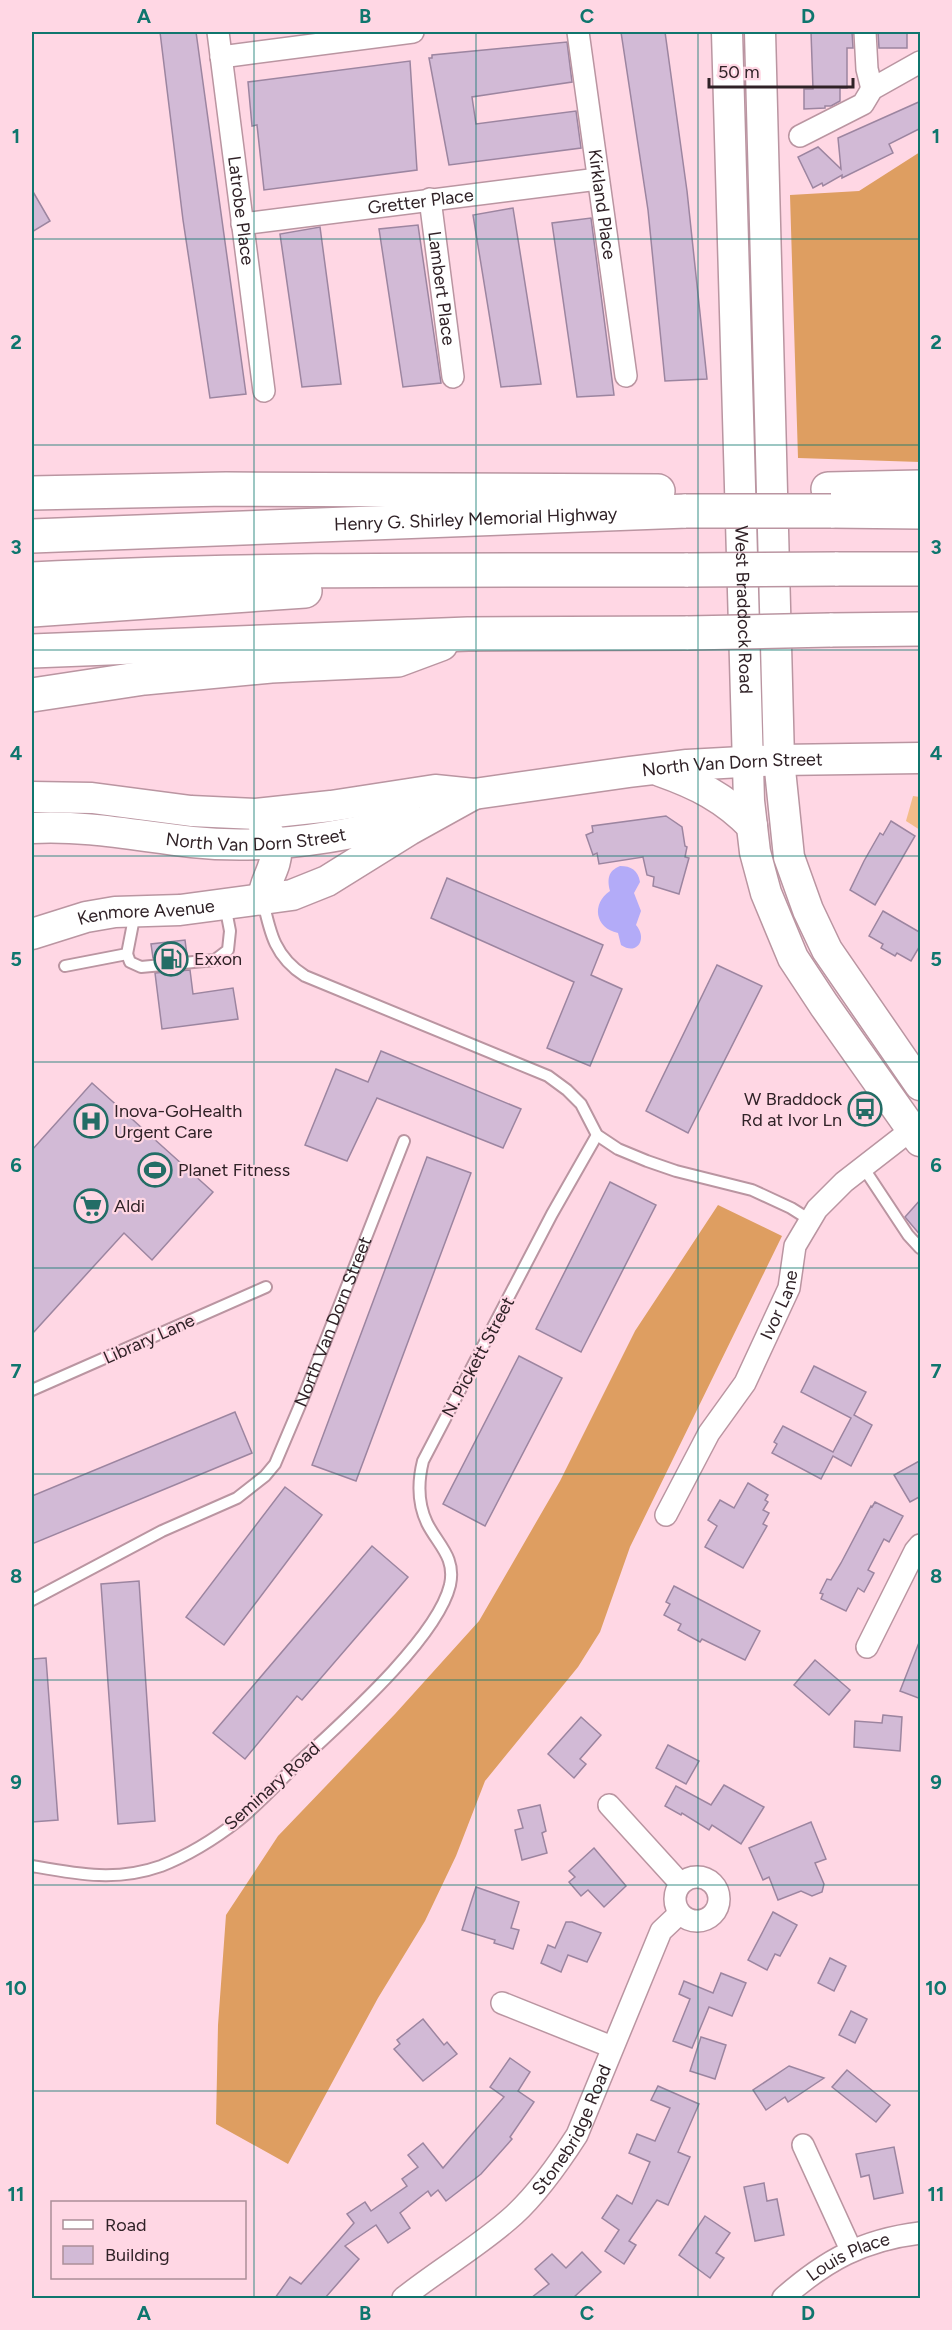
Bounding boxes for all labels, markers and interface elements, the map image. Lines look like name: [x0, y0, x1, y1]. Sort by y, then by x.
text: A: [137, 4, 152, 28]
text: B: [359, 4, 371, 28]
text: C: [580, 4, 594, 28]
text: D: [801, 4, 815, 28]
scale bar: [709, 51, 853, 89]
text: 50 m: [718, 61, 760, 83]
text: 1: [12, 124, 20, 148]
text: 1: [932, 124, 940, 148]
street label: Kirkland Place: [583, 148, 621, 261]
street label: Latrobe Place: [223, 155, 259, 267]
street label: Gretter Place: [366, 184, 475, 219]
street label: Lambert Place: [423, 230, 460, 347]
text: 2: [10, 330, 22, 354]
text: 2: [930, 330, 942, 354]
street label: Henry G. Shirley Memorial Highway: [334, 503, 618, 535]
street label: West Braddock Road: [730, 525, 757, 694]
text: 3: [10, 535, 22, 559]
text: 3: [930, 535, 942, 559]
text: 4: [10, 741, 23, 765]
text: 4: [930, 741, 943, 765]
street label: North Van Dorn Street: [641, 748, 823, 781]
street label: North Van Dorn Street: [164, 823, 348, 856]
street label: Kenmore Avenue: [75, 894, 216, 930]
fuel station icon: Exxon: [153, 941, 189, 977]
text: 5: [10, 947, 22, 971]
text: 5: [930, 947, 942, 971]
place label: Exxon: [194, 948, 242, 970]
place label: W Braddock Rd at Ivor Ln: [741, 1088, 842, 1131]
bus stop icon: W Braddock Rd at Ivor Ln: [847, 1091, 883, 1127]
place label: Inova-GoHealth Urgent Care: [114, 1100, 242, 1143]
hospital icon: Inova-GoHealth Urgent Care: [73, 1103, 109, 1139]
sports icon: Planet Fitness: [137, 1152, 173, 1188]
text: 6: [10, 1153, 22, 1177]
text: 6: [930, 1153, 942, 1177]
place label: Planet Fitness: [178, 1159, 290, 1181]
supermarket icon: Aldi: [73, 1188, 109, 1224]
place label: Aldi: [114, 1195, 145, 1217]
street label: North Van Dorn Street: [290, 1233, 376, 1410]
street label: Ivor Lane: [756, 1269, 802, 1343]
street label: N. Pickett Street: [437, 1293, 519, 1421]
street label: Library Lane: [100, 1309, 198, 1369]
text: 7: [10, 1359, 22, 1383]
text: 7: [930, 1359, 942, 1383]
text: 8: [10, 1564, 22, 1588]
text: 8: [930, 1564, 942, 1588]
street label: Seminary Road: [220, 1737, 324, 1835]
text: 9: [10, 1770, 22, 1794]
text: 9: [930, 1770, 942, 1794]
text: 10: [5, 1976, 27, 2000]
text: 10: [925, 1976, 947, 2000]
street label: Stonebridge Road: [527, 2061, 616, 2199]
text: 11: [8, 2182, 24, 2206]
text: 11: [928, 2182, 944, 2206]
legend: [51, 2201, 246, 2279]
text: Road: [105, 2214, 146, 2236]
street label: Louis Place: [802, 2228, 892, 2286]
text: Building: [105, 2244, 170, 2266]
text: A: [137, 2301, 152, 2325]
text: B: [359, 2301, 371, 2325]
text: C: [580, 2301, 594, 2325]
text: D: [801, 2301, 815, 2325]

